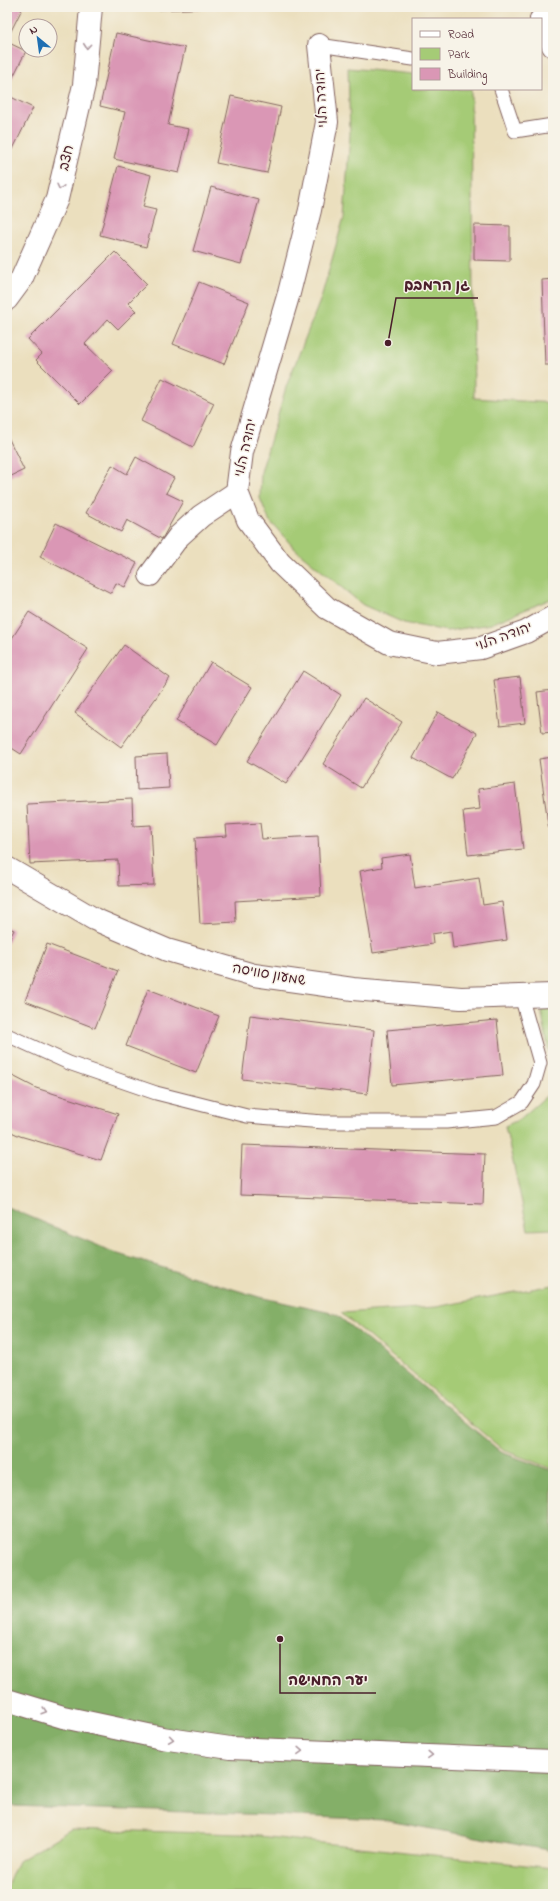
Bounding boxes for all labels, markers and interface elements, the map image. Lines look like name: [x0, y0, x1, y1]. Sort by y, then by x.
north arrow: [18, 18, 58, 58]
legend: [412, 18, 542, 90]
text: N: [27, 21, 41, 39]
text: Road: [448, 26, 474, 44]
one-way arrow: [83, 43, 92, 49]
text: Park: [448, 46, 470, 64]
text: Building: [447, 66, 487, 85]
street label: יהודה הלוי: [310, 68, 334, 128]
street label: חצב: [54, 143, 80, 173]
one-way arrow: [57, 184, 65, 190]
callout: גן הרמבם: [396, 271, 478, 298]
text: גן הרמבם: [404, 275, 470, 297]
street label: יהודה הלוי: [229, 417, 263, 479]
street label: יהודה הלוי: [473, 617, 535, 657]
street label: שמעון סוויסה: [231, 958, 307, 992]
callout: יער החמישה: [280, 1666, 376, 1693]
text: יער החמישה: [288, 1670, 368, 1692]
one-way arrow: [41, 1706, 48, 1715]
one-way arrow: [168, 1734, 174, 1743]
one-way arrow: [297, 1747, 303, 1755]
one-way arrow: [427, 1751, 433, 1760]

